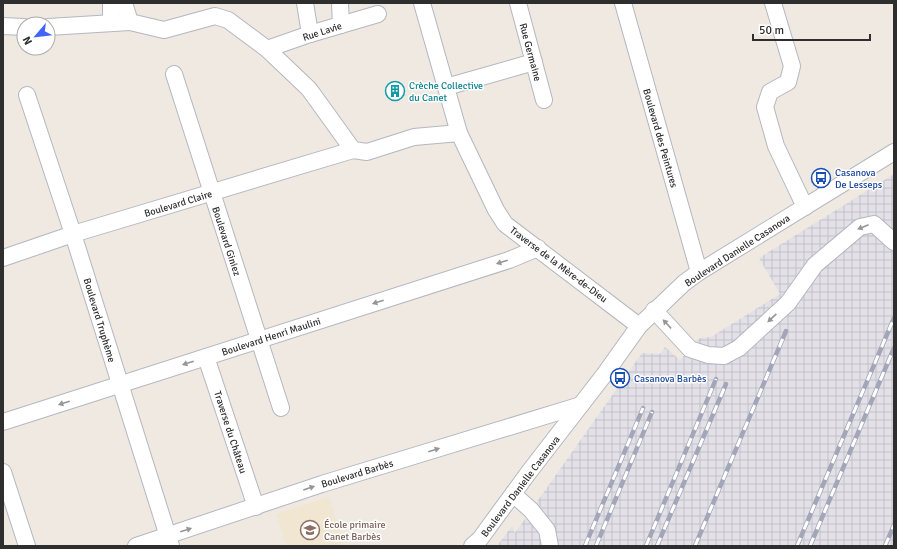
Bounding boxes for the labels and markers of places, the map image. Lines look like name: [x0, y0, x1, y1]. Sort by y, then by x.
building icon: Crèche Collective du Canet: [384, 80, 406, 102]
place label: Crèche Collective du Canet: [409, 80, 483, 104]
bus stop icon: Casanova De Lesseps: [810, 167, 832, 189]
place label: Casanova De Lesseps: [835, 167, 883, 191]
bus stop icon: Casanova Barbès: [609, 367, 631, 389]
place label: Casanova Barbès: [634, 373, 707, 385]
place label: École primaire Canet Barbès: [324, 518, 386, 543]
school or university icon: École primaire Canet Barbès: [299, 519, 321, 541]

